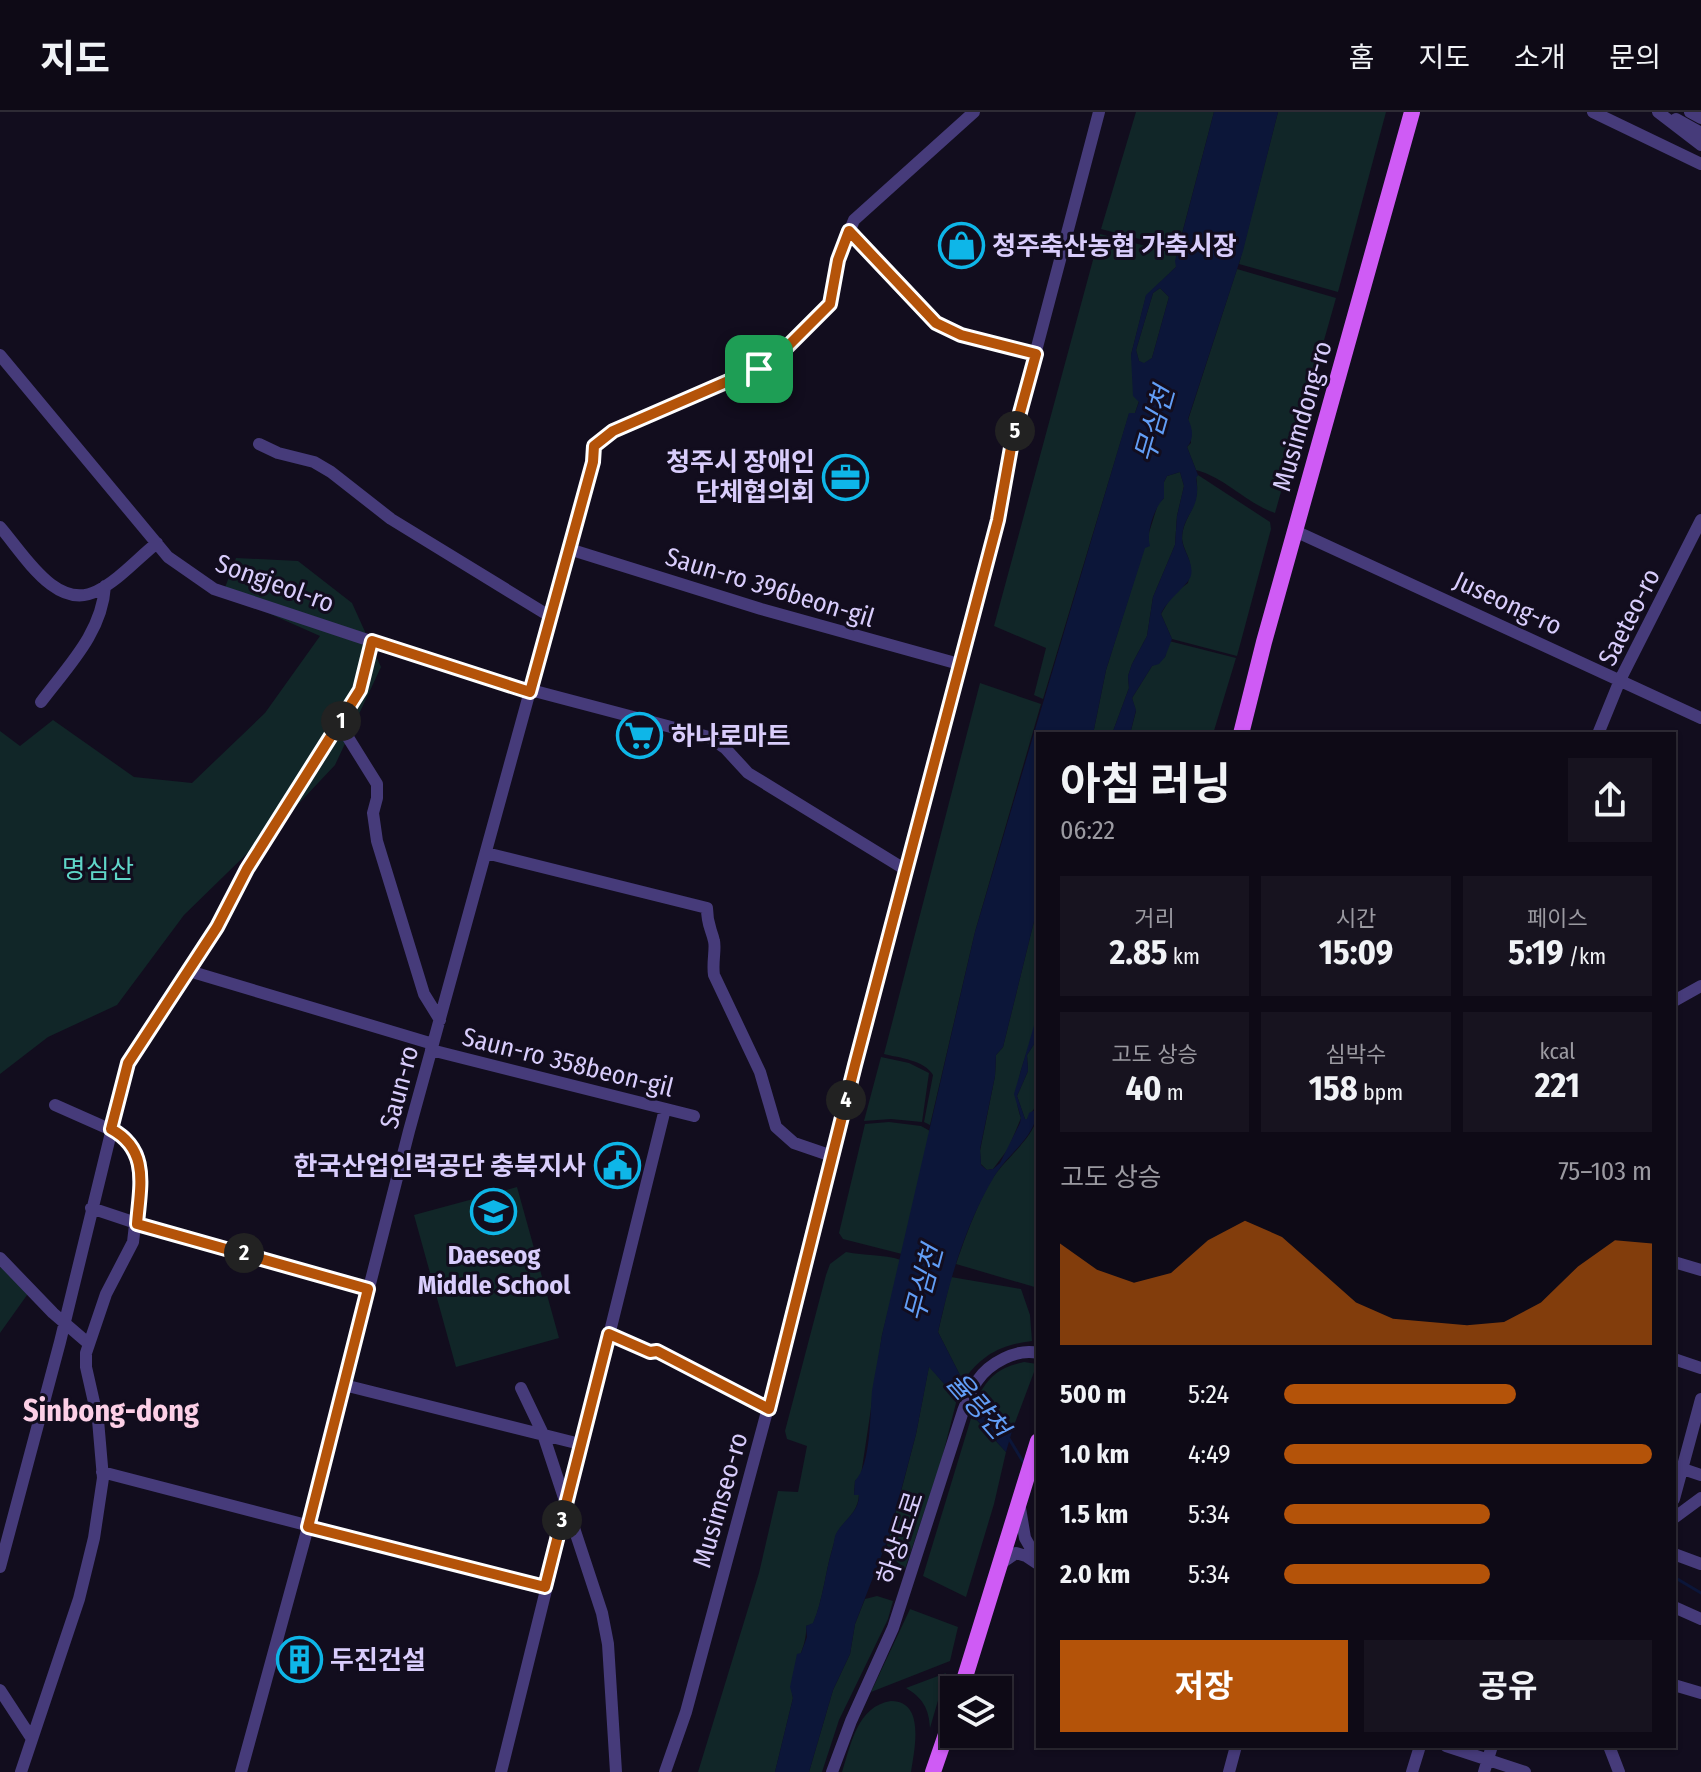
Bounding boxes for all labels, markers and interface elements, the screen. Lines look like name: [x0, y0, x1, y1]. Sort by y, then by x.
text: 지도: [40, 36, 110, 82]
text: 홈: [1349, 41, 1374, 74]
text: 지도: [1418, 41, 1470, 74]
text: 소개: [1514, 41, 1565, 74]
text: 문의: [1609, 41, 1661, 74]
shop icon: 청주축산농협 가축시장: [937, 222, 985, 270]
place label: 청주축산농협 가축시장: [992, 231, 1237, 262]
pin: [725, 335, 793, 403]
street label: Musimdong-ro: [1266, 338, 1339, 495]
icon: arrive: [737, 347, 781, 391]
water label: 무심천: [1128, 379, 1182, 466]
pin: 5: [995, 411, 1035, 451]
text: 5: [1010, 417, 1020, 444]
place label: 청주시 장애인 단체협의회: [666, 447, 815, 508]
office icon: 청주시 장애인 단체협의회: [822, 453, 870, 501]
street label: Saun-ro 396beon-gil: [662, 541, 878, 634]
street label: Songjeol-ro: [211, 548, 338, 619]
street label: Saeteo-ro: [1592, 564, 1667, 671]
street label: Juseong-ro: [1449, 565, 1567, 642]
pin: 1: [321, 701, 361, 741]
text: 1: [336, 707, 346, 734]
supermarket icon: 하나로마트: [616, 712, 664, 760]
place label: 하나로마트: [671, 721, 791, 752]
text: 아침 러닝: [1060, 758, 1231, 811]
button: share: [1568, 758, 1652, 842]
text: 06:22: [1060, 815, 1115, 846]
park label: 명심산: [62, 854, 134, 885]
text: 거리: [1134, 905, 1175, 932]
text: 시간: [1336, 905, 1376, 932]
text: 페이스: [1527, 905, 1588, 932]
text: 2.85: [1109, 932, 1168, 973]
text: 15:09: [1319, 932, 1393, 973]
text: 5:19: [1508, 932, 1564, 973]
text: km: [1168, 943, 1200, 970]
text: /km: [1564, 943, 1606, 970]
street label: Saun-ro 358beon-gil: [459, 1021, 677, 1104]
text: kcal: [1540, 1038, 1575, 1065]
text: 고도 상승: [1112, 1041, 1198, 1068]
text: 심박수: [1326, 1041, 1386, 1068]
street label: Saun-ro: [374, 1042, 425, 1132]
text: 221: [1535, 1065, 1580, 1106]
text: 40: [1126, 1068, 1162, 1109]
text: 158: [1309, 1068, 1358, 1109]
text: m: [1162, 1079, 1184, 1106]
text: bpm: [1358, 1079, 1403, 1106]
pin: 4: [826, 1080, 866, 1120]
text: 4: [840, 1086, 852, 1113]
public building icon: 한국산업인력공단 충북지사: [593, 1142, 641, 1190]
place label: 한국산업인력공단 충북지사: [294, 1151, 586, 1182]
text: 75–103 m: [1558, 1156, 1652, 1187]
text: 고도 상승: [1060, 1162, 1162, 1193]
school or university icon: Daeseog Middle School: [470, 1188, 518, 1236]
pin: 2: [224, 1233, 264, 1273]
water label: 무심천: [898, 1238, 950, 1325]
text: 2: [239, 1239, 249, 1266]
place label: Daeseog Middle School: [418, 1240, 571, 1301]
water label: 율량천: [940, 1365, 1018, 1448]
text: 500 m: [1060, 1379, 1126, 1410]
text: 5:24: [1188, 1379, 1229, 1410]
district label: Sinbong-dong: [23, 1393, 199, 1429]
street label: Musimseo-ro: [686, 1429, 755, 1571]
text: 1.0 km: [1060, 1439, 1129, 1470]
text: 4:49: [1188, 1439, 1231, 1470]
street label: 하상도로: [871, 1488, 930, 1588]
text: 1.5 km: [1060, 1499, 1128, 1530]
text: 5:34: [1188, 1499, 1230, 1530]
pin: 3: [542, 1500, 582, 1540]
text: 3: [557, 1506, 567, 1533]
text: 2.0 km: [1060, 1559, 1130, 1590]
text: 5:34: [1188, 1559, 1230, 1590]
building icon: 두진건설: [275, 1636, 323, 1684]
button: 저장: [1060, 1640, 1348, 1732]
button: 공유: [1364, 1640, 1652, 1732]
place label: 두진건설: [330, 1645, 426, 1676]
map controls: [940, 1676, 1012, 1748]
button: layers: [940, 1676, 1012, 1748]

